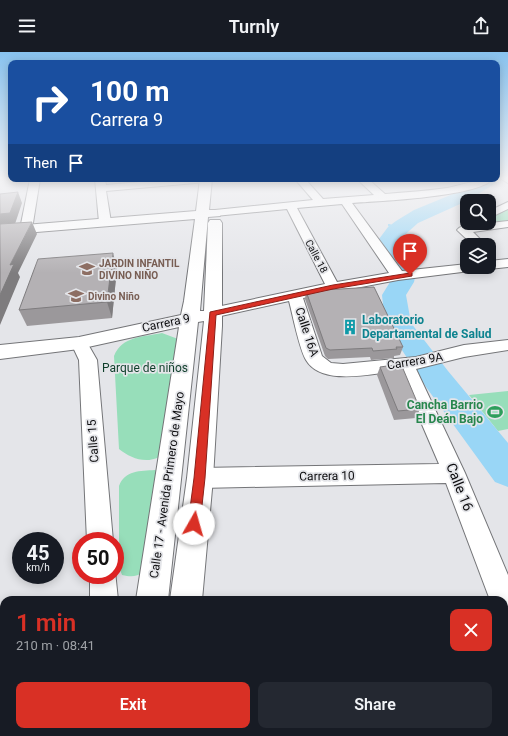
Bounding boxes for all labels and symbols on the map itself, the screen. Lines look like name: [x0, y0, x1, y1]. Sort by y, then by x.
pin: [393, 234, 427, 275]
street label: Calle 18: [303, 238, 330, 275]
place label: JARDIN INFANTIL DIVINO NIÑO: [99, 258, 180, 281]
school or university icon: JARDIN INFANTIL DIVINO NIÑO: [78, 260, 96, 278]
school or university icon: Divino Niño: [67, 287, 85, 305]
place label: Divino Niño: [88, 291, 140, 302]
street label: Calle 16A: [292, 306, 322, 358]
street label: Carrera 9: [141, 311, 191, 335]
place label: Laboratorio Departamental de Salud: [362, 313, 492, 341]
building icon: Laboratorio Departamental de Salud: [341, 318, 359, 336]
street label: Carrera 9A: [386, 350, 444, 372]
park label: Parque de niños: [102, 361, 188, 375]
street label: Calle 17 - Avenida Primero de Mayo: [147, 391, 187, 579]
place label: Cancha Barrio El Deán Bajo: [407, 398, 483, 426]
sports icon: Cancha Barrio El Deán Bajo: [486, 403, 504, 421]
street label: Calle 15: [84, 419, 101, 463]
street label: Calle 16: [443, 461, 477, 513]
street label: Carrera 10: [299, 469, 355, 483]
position arrow: [173, 503, 215, 545]
speed limit sign: 50: [72, 532, 124, 584]

